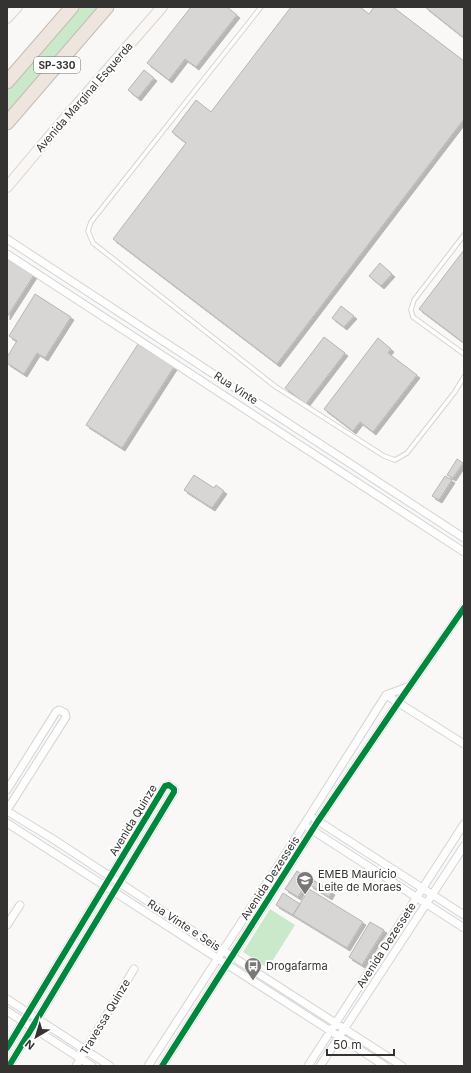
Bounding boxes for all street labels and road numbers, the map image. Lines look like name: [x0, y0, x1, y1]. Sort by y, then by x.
street label: Avenida Marginal Esquerda: [32, 39, 136, 155]
road number: SP-330: [34, 57, 80, 73]
street label: Rua Vinte: [211, 369, 261, 407]
street label: Avenida Quinze: [106, 782, 160, 858]
street label: Avenida Dezesseis: [238, 833, 303, 923]
street label: Rua Vinte e Seis: [145, 896, 223, 954]
street label: Avenida Dezessete: [353, 900, 419, 990]
street label: Travessa Quinze: [77, 976, 133, 1058]

